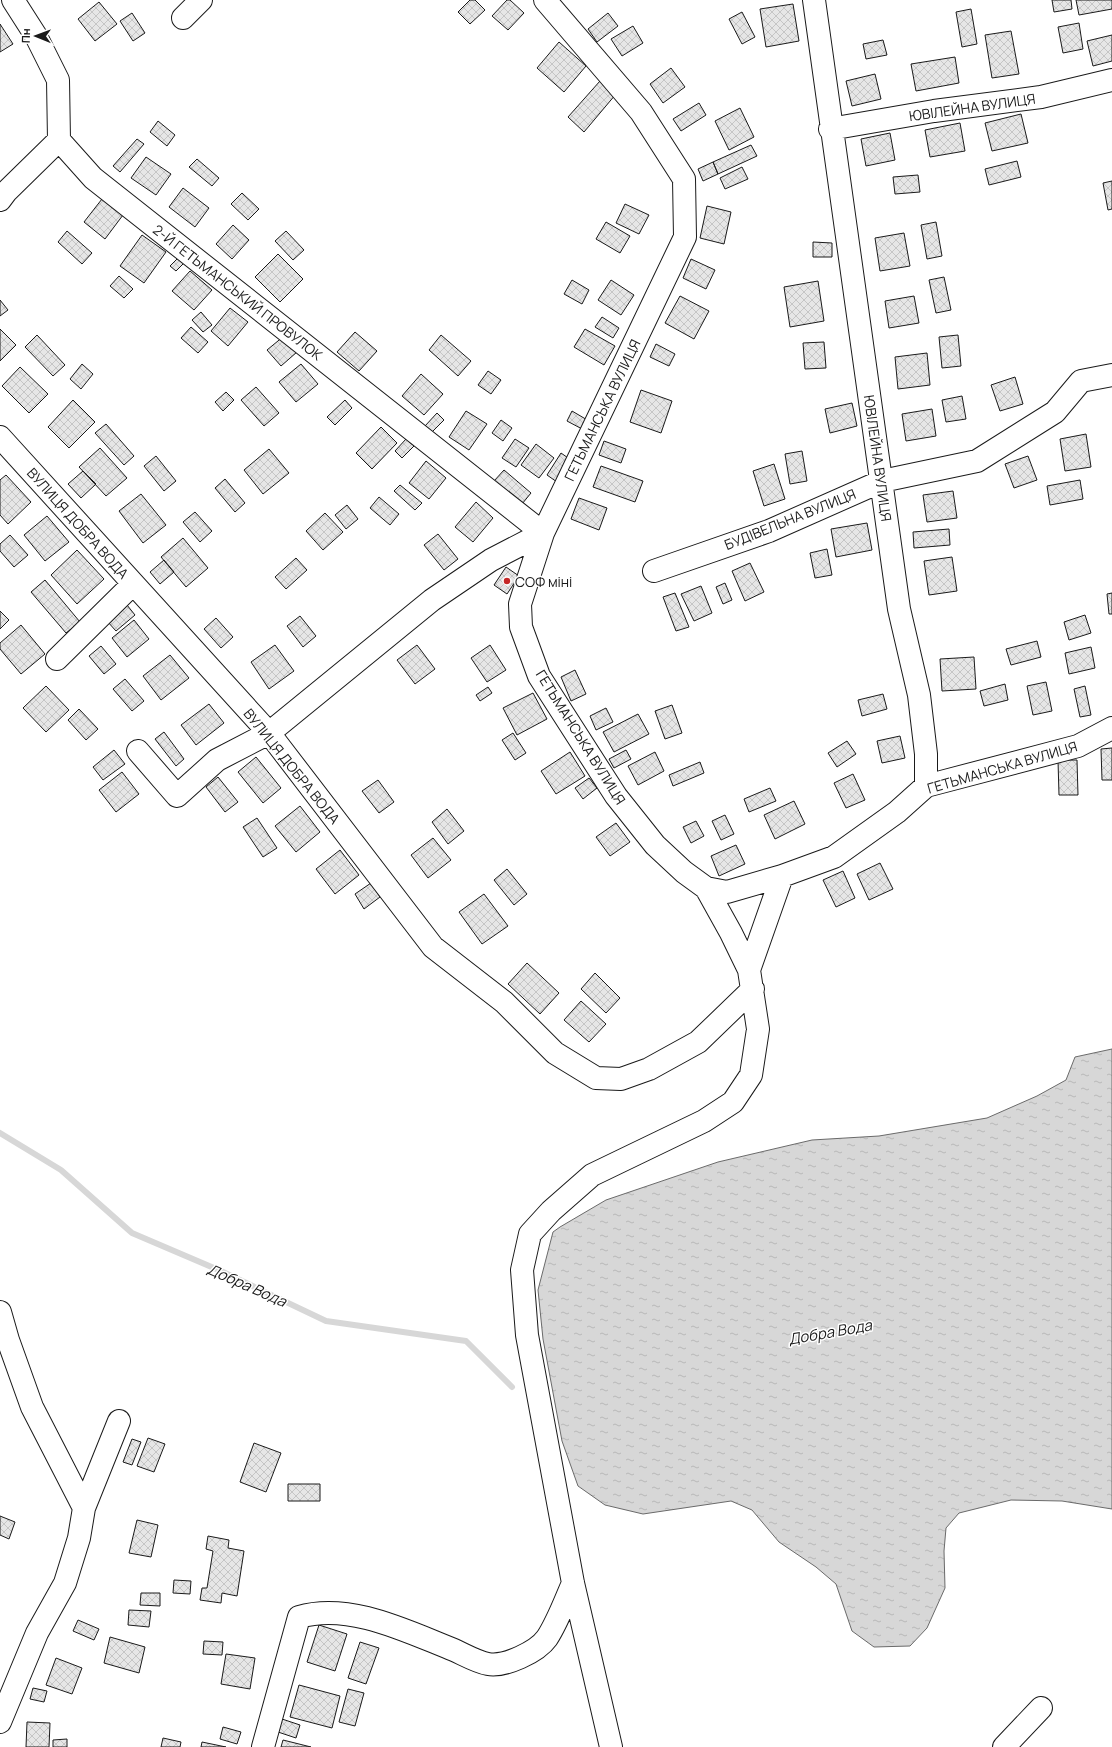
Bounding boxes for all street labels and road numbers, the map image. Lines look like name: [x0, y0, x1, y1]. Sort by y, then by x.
street label: ЮВІЛЕЙНА ВУЛИЦЯ: [908, 89, 1036, 125]
street label: 2-Й ГЕТЬМАНСЬКИЙ ПРОВУЛОК: [149, 220, 327, 365]
street label: ГЕТЬМАНСЬКА ВУЛИЦЯ: [559, 336, 645, 484]
street label: ЮВІЛЕЙНА ВУЛИЦЯ: [860, 394, 896, 522]
street label: ВУЛИЦЯ ДОБРА ВОДА: [23, 463, 133, 583]
street label: БУДІВЕЛЬНА ВУЛИЦЯ: [721, 484, 859, 554]
street label: ГЕТЬМАНСЬКА ВУЛИЦЯ: [532, 666, 630, 808]
street label: ВУЛИЦЯ ДОБРА ВОДА: [240, 704, 345, 828]
street label: ГЕТЬМАНСЬКА ВУЛИЦЯ: [925, 736, 1079, 798]

